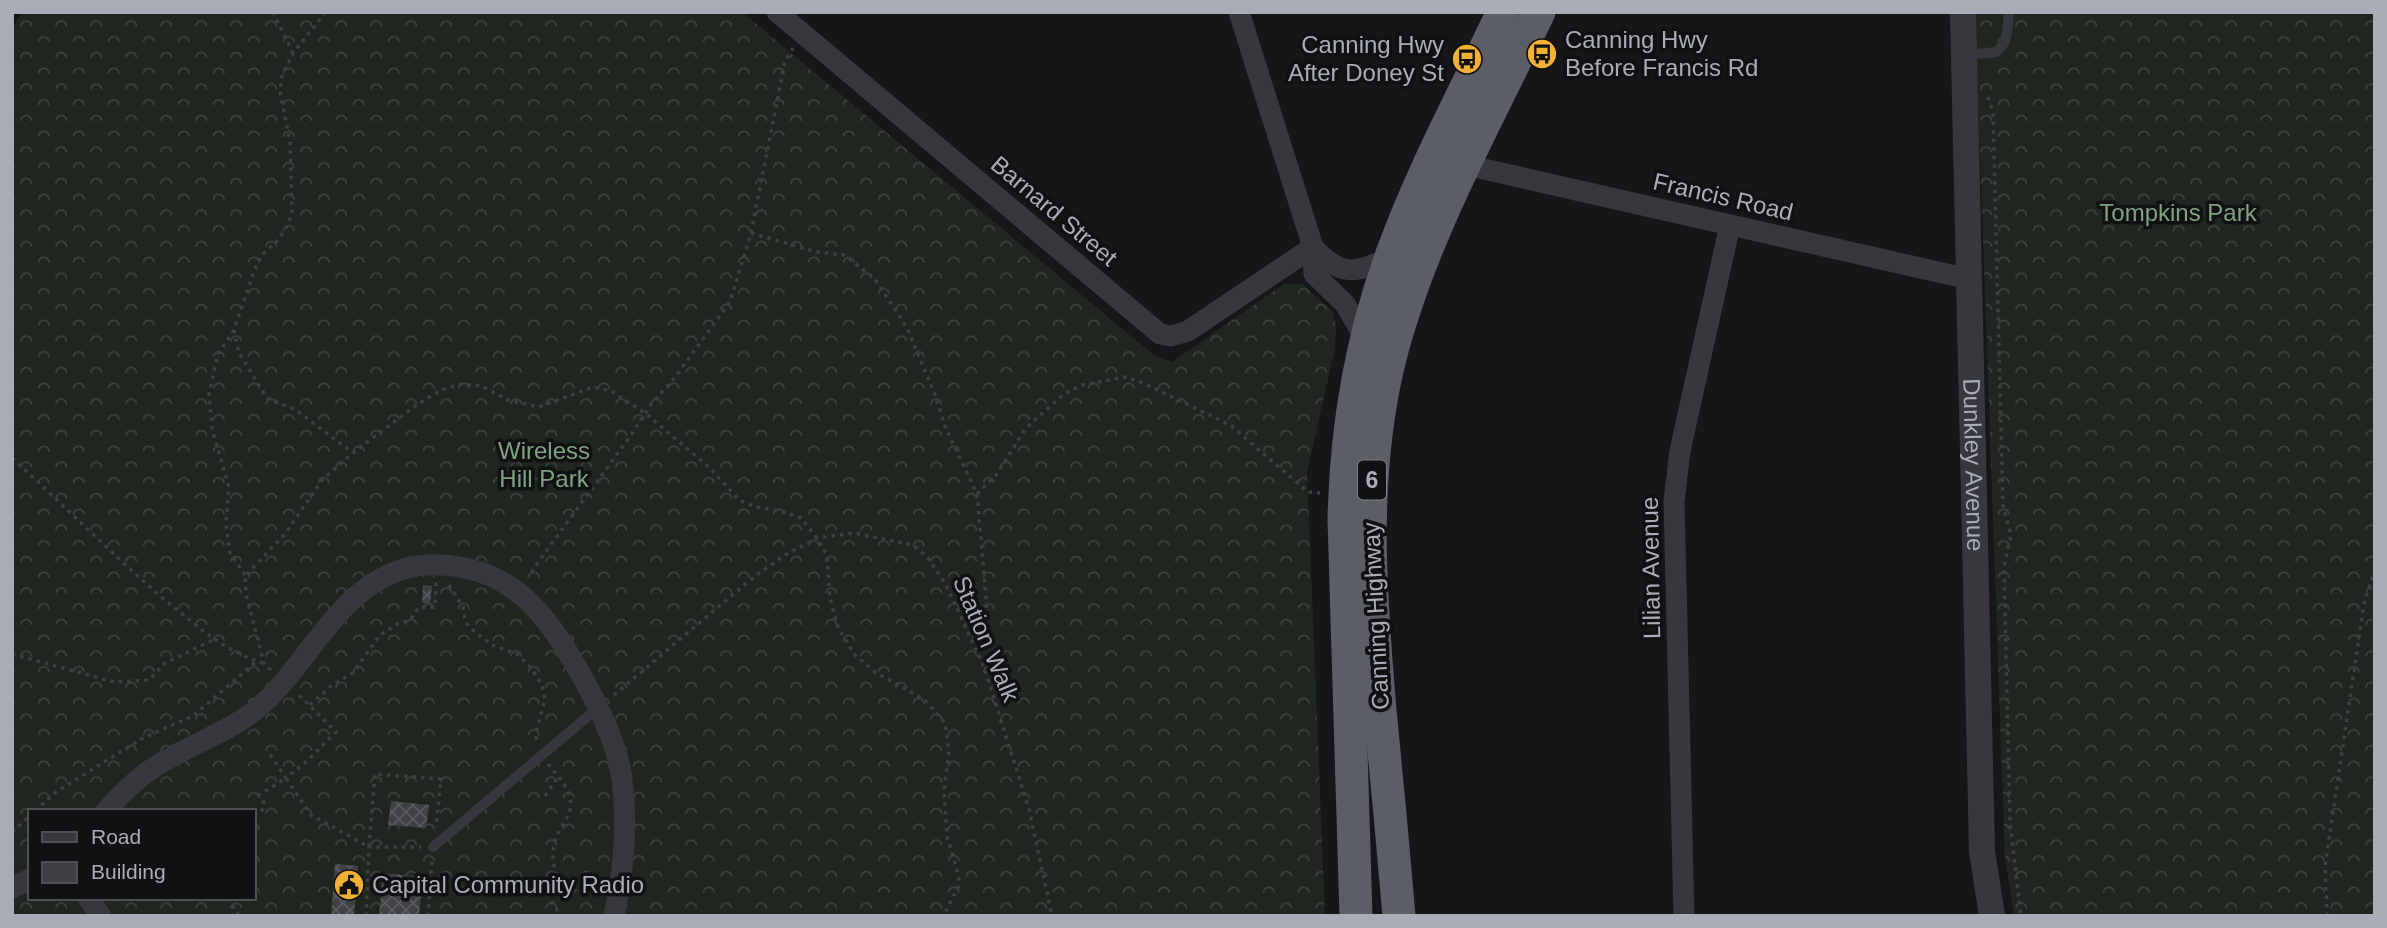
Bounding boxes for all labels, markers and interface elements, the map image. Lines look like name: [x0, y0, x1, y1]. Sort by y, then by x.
place label: Canning Hwy Before Francis Rd: [1565, 26, 1758, 81]
place label: Canning Hwy After Doney St: [1288, 31, 1444, 86]
bus stop icon: Canning Hwy Before Francis Rd: [1525, 37, 1559, 71]
bus stop icon: Canning Hwy After Doney St: [1450, 42, 1484, 76]
street label: Barnard Street: [986, 150, 1123, 271]
street label: Francis Road: [1651, 167, 1796, 226]
park label: Tompkins Park: [2099, 199, 2258, 226]
street label: Dunkley Avenue: [1958, 378, 1989, 552]
park label: Wireless Hill Park: [498, 437, 590, 492]
road number: 6: [1358, 460, 1386, 500]
street label: Lilian Avenue: [1636, 497, 1665, 639]
street label: Canning Highway: [1357, 521, 1394, 711]
street label: Station Walk: [948, 572, 1025, 707]
legend: [28, 809, 256, 900]
text: Road: [91, 825, 141, 848]
text: Building: [91, 860, 166, 883]
public building icon: Capital Community Radio: [332, 868, 366, 902]
place label: Capital Community Radio: [372, 871, 644, 898]

